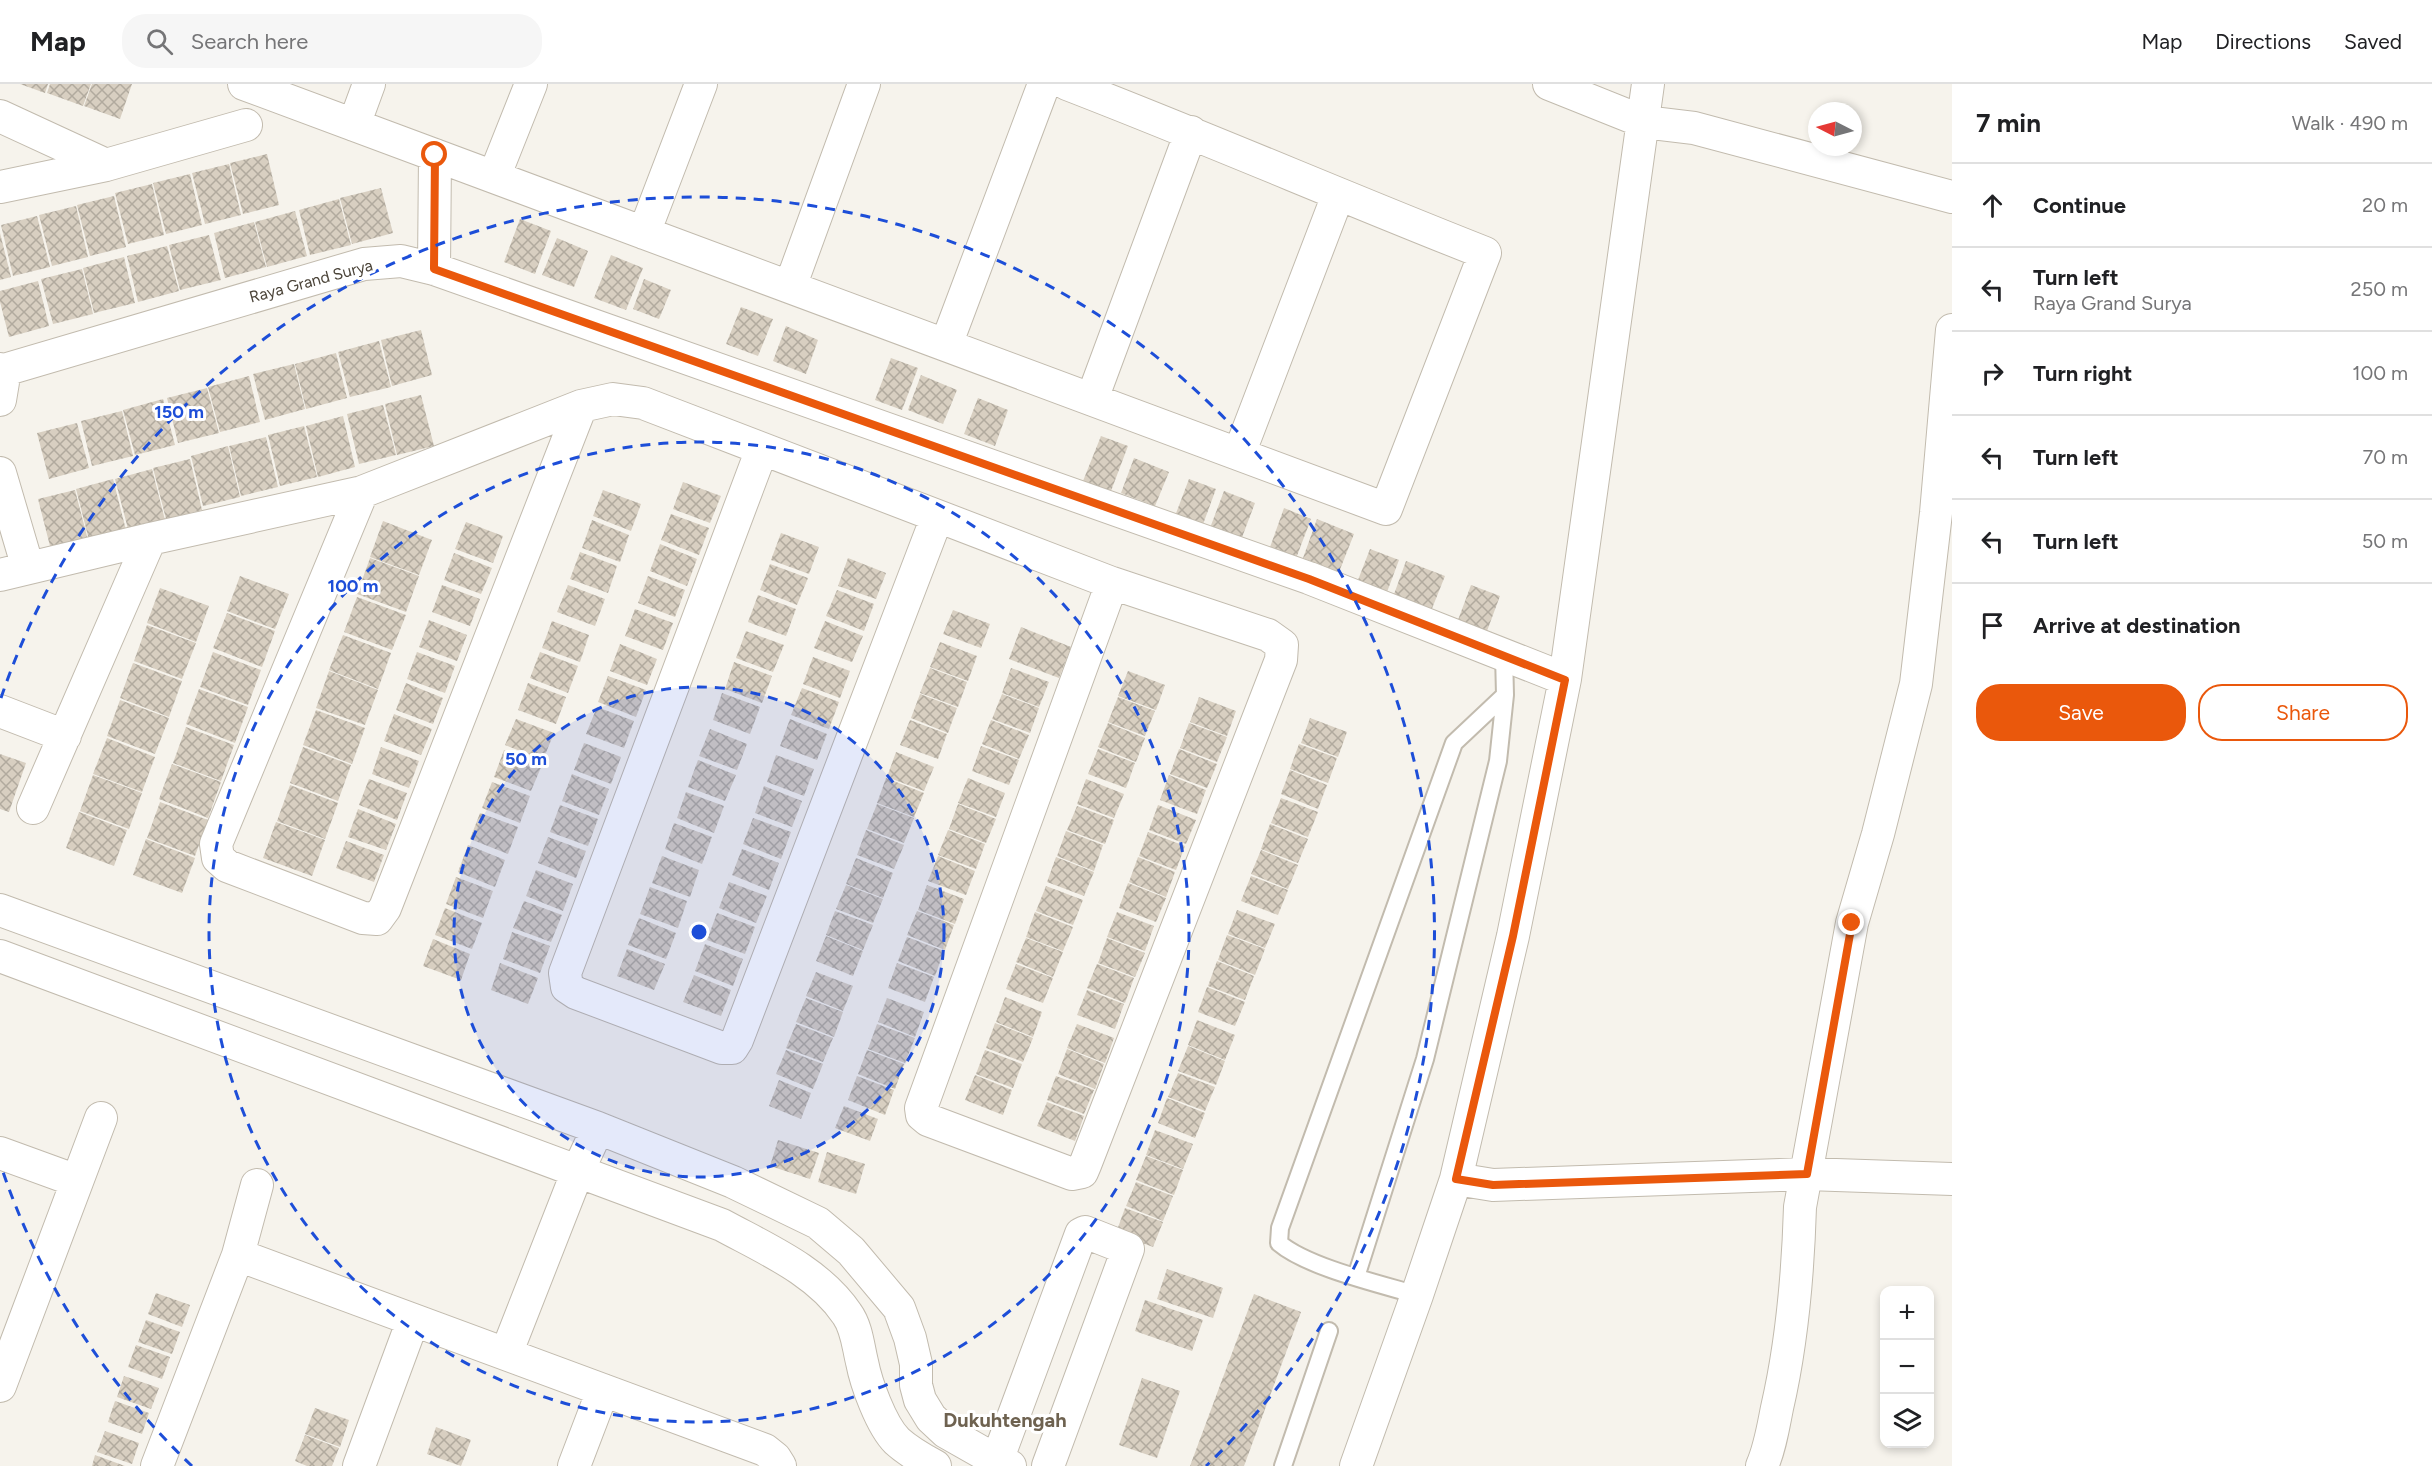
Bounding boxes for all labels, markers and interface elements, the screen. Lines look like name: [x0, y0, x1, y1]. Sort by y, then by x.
search box: [122, 14, 542, 68]
text: Map: [30, 24, 86, 58]
icon: search: [143, 25, 176, 58]
text: Search here: [191, 28, 308, 55]
text: Map: [2141, 29, 2182, 54]
text: Directions: [2215, 29, 2311, 54]
text: Saved: [2344, 29, 2402, 54]
north arrow: [1808, 102, 1862, 156]
text: 7 min: [1976, 107, 2041, 139]
text: Walk · 490 m: [2292, 111, 2408, 135]
route start: [421, 141, 447, 167]
icon: ahead: [1976, 189, 2009, 222]
text: Continue: [2033, 192, 2126, 219]
text: 20 m: [2362, 193, 2408, 217]
street label: Raya Grand Surya: [247, 255, 375, 307]
text: Turn left: [2033, 264, 2119, 291]
icon: left: [1976, 273, 2009, 306]
text: 250 m: [2351, 277, 2408, 301]
text: Raya Grand Surya: [2033, 291, 2192, 315]
icon: right: [1976, 357, 2009, 390]
text: Turn right: [2033, 360, 2132, 387]
text: 100 m: [2352, 361, 2408, 385]
text: 150 m: [154, 401, 204, 423]
icon: left: [1976, 441, 2009, 474]
text: Turn left: [2033, 444, 2119, 471]
text: 70 m: [2362, 445, 2408, 469]
icon: left: [1976, 525, 2009, 558]
text: Turn left: [2033, 528, 2119, 555]
text: 50 m: [2362, 529, 2408, 553]
text: 100 m: [328, 575, 378, 597]
icon: arrive: [1976, 609, 2009, 642]
text: Arrive at destination: [2033, 612, 2241, 639]
button: Save: [1976, 684, 2186, 741]
button: Share: [2198, 684, 2408, 741]
text: 50 m: [505, 748, 547, 770]
route end: [1838, 909, 1864, 935]
centre of rings: [689, 922, 709, 942]
map controls: [1880, 1286, 1934, 1448]
button: +: [1880, 1286, 1934, 1340]
button: −: [1880, 1340, 1934, 1394]
button: layers: [1880, 1394, 1934, 1448]
district label: Dukuhtengah: [943, 1408, 1067, 1432]

